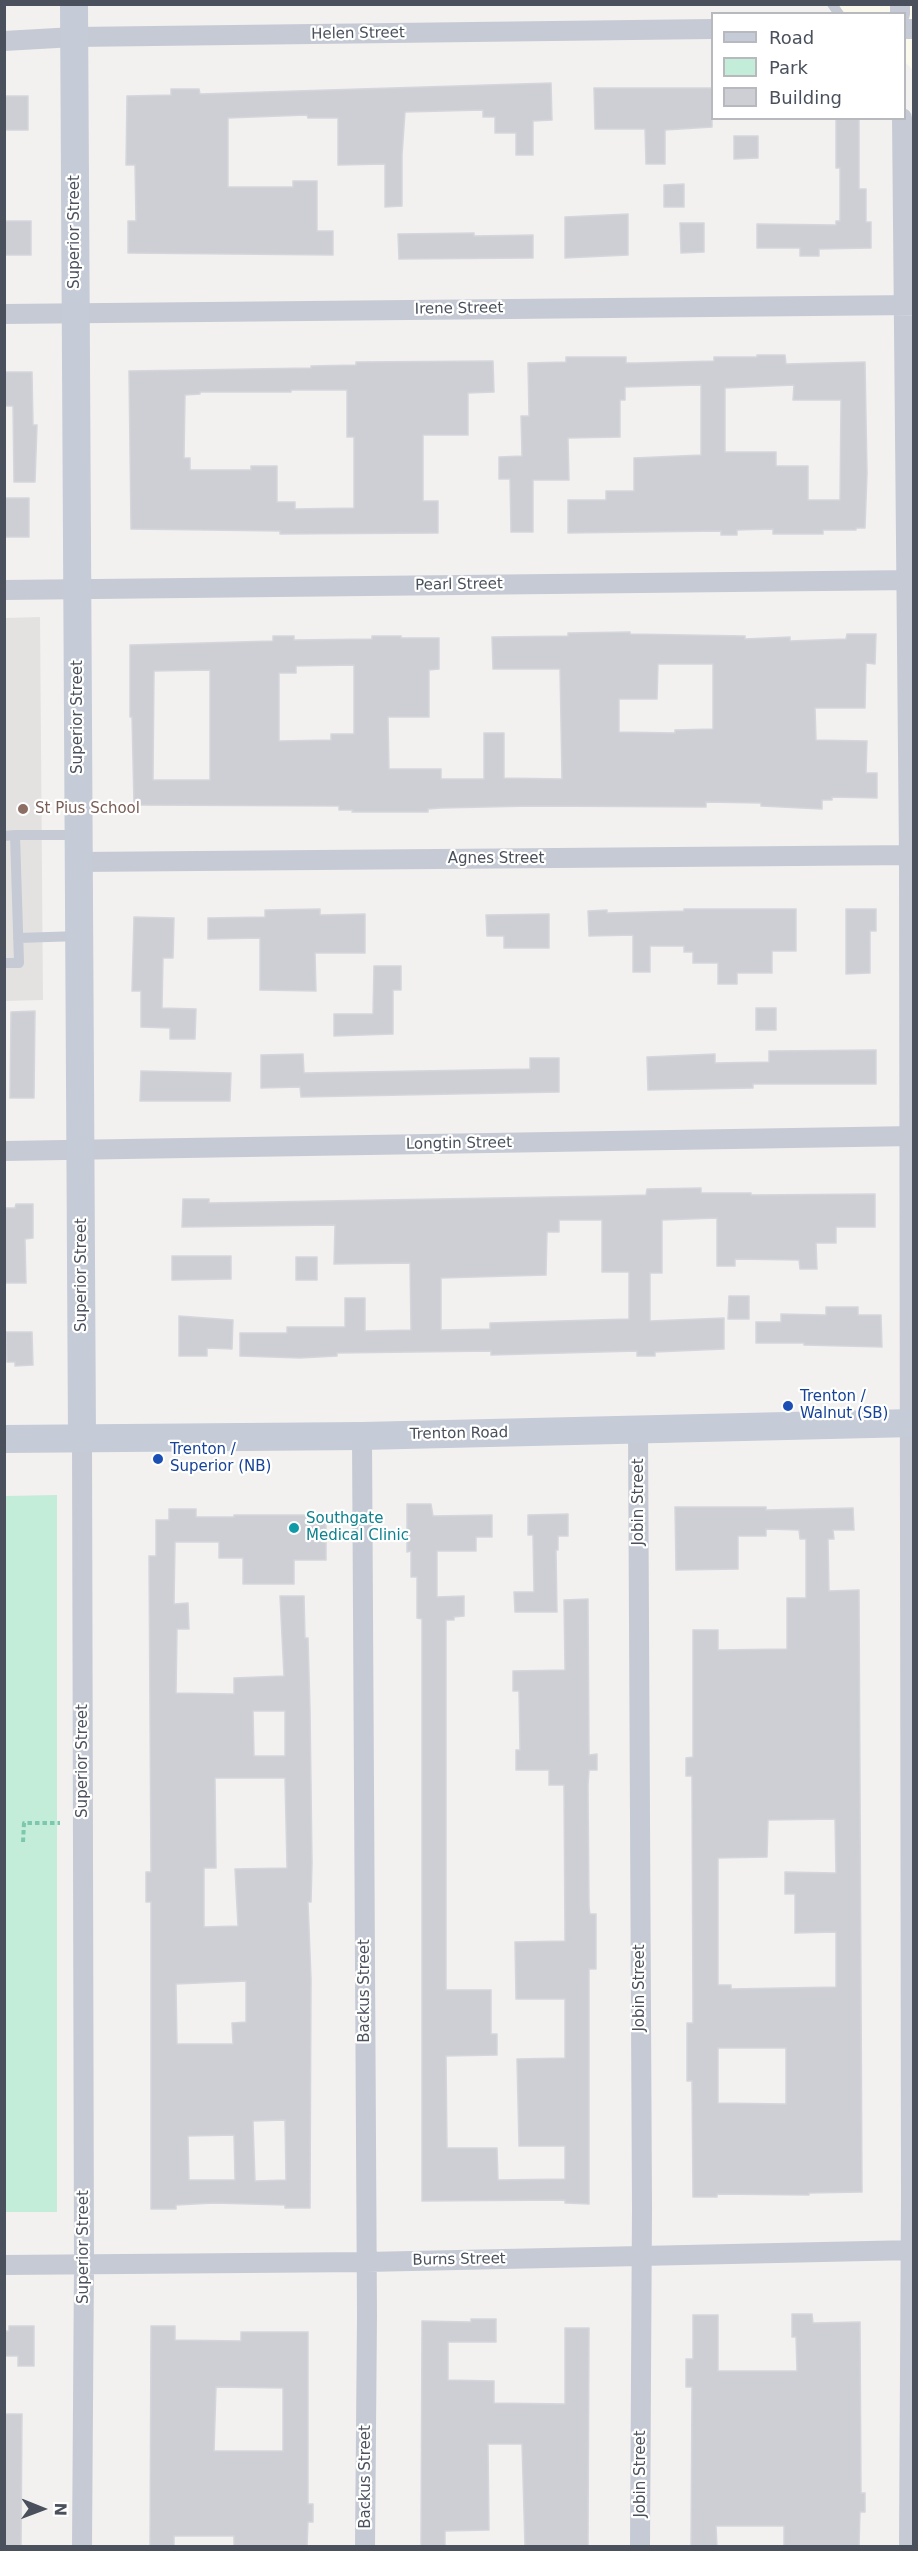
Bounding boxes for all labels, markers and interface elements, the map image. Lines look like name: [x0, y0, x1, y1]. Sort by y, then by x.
legend: [711, 12, 906, 120]
street label: Helen Street: [311, 24, 405, 44]
text: Road: [769, 27, 814, 48]
text: Park: [769, 57, 808, 78]
text: Building: [769, 87, 842, 108]
street label: Superior Street: [66, 175, 84, 289]
street label: Irene Street: [415, 299, 503, 319]
street label: Pearl Street: [415, 575, 503, 595]
street label: Superior Street: [69, 660, 87, 774]
place label: St Pius School: [35, 800, 140, 818]
marker: St Pius School: [16, 802, 30, 816]
street label: Agnes Street: [448, 850, 544, 868]
street label: Longtin Street: [406, 1134, 512, 1154]
street label: Superior Street: [73, 1218, 91, 1332]
place label: Trenton / Walnut (SB): [800, 1388, 888, 1423]
marker: Trenton / Walnut (SB): [781, 1399, 795, 1413]
street label: Trenton Road: [410, 1424, 508, 1444]
place label: Trenton / Superior (NB): [170, 1441, 271, 1476]
marker: Trenton / Superior (NB): [151, 1452, 165, 1466]
street label: Jobin Street: [630, 1458, 648, 1546]
place label: Southgate Medical Clinic: [306, 1510, 409, 1545]
marker: Southgate Medical Clinic: [287, 1521, 301, 1535]
street label: Superior Street: [74, 1704, 92, 1818]
street label: Backus Street: [356, 1939, 374, 2043]
street label: Jobin Street: [631, 1944, 649, 2032]
street label: Superior Street: [75, 2190, 93, 2304]
street label: Burns Street: [412, 2250, 506, 2270]
street label: Backus Street: [357, 2425, 375, 2529]
street label: Jobin Street: [632, 2430, 650, 2518]
north arrow: [12, 2479, 72, 2539]
text: N: [51, 2502, 70, 2516]

